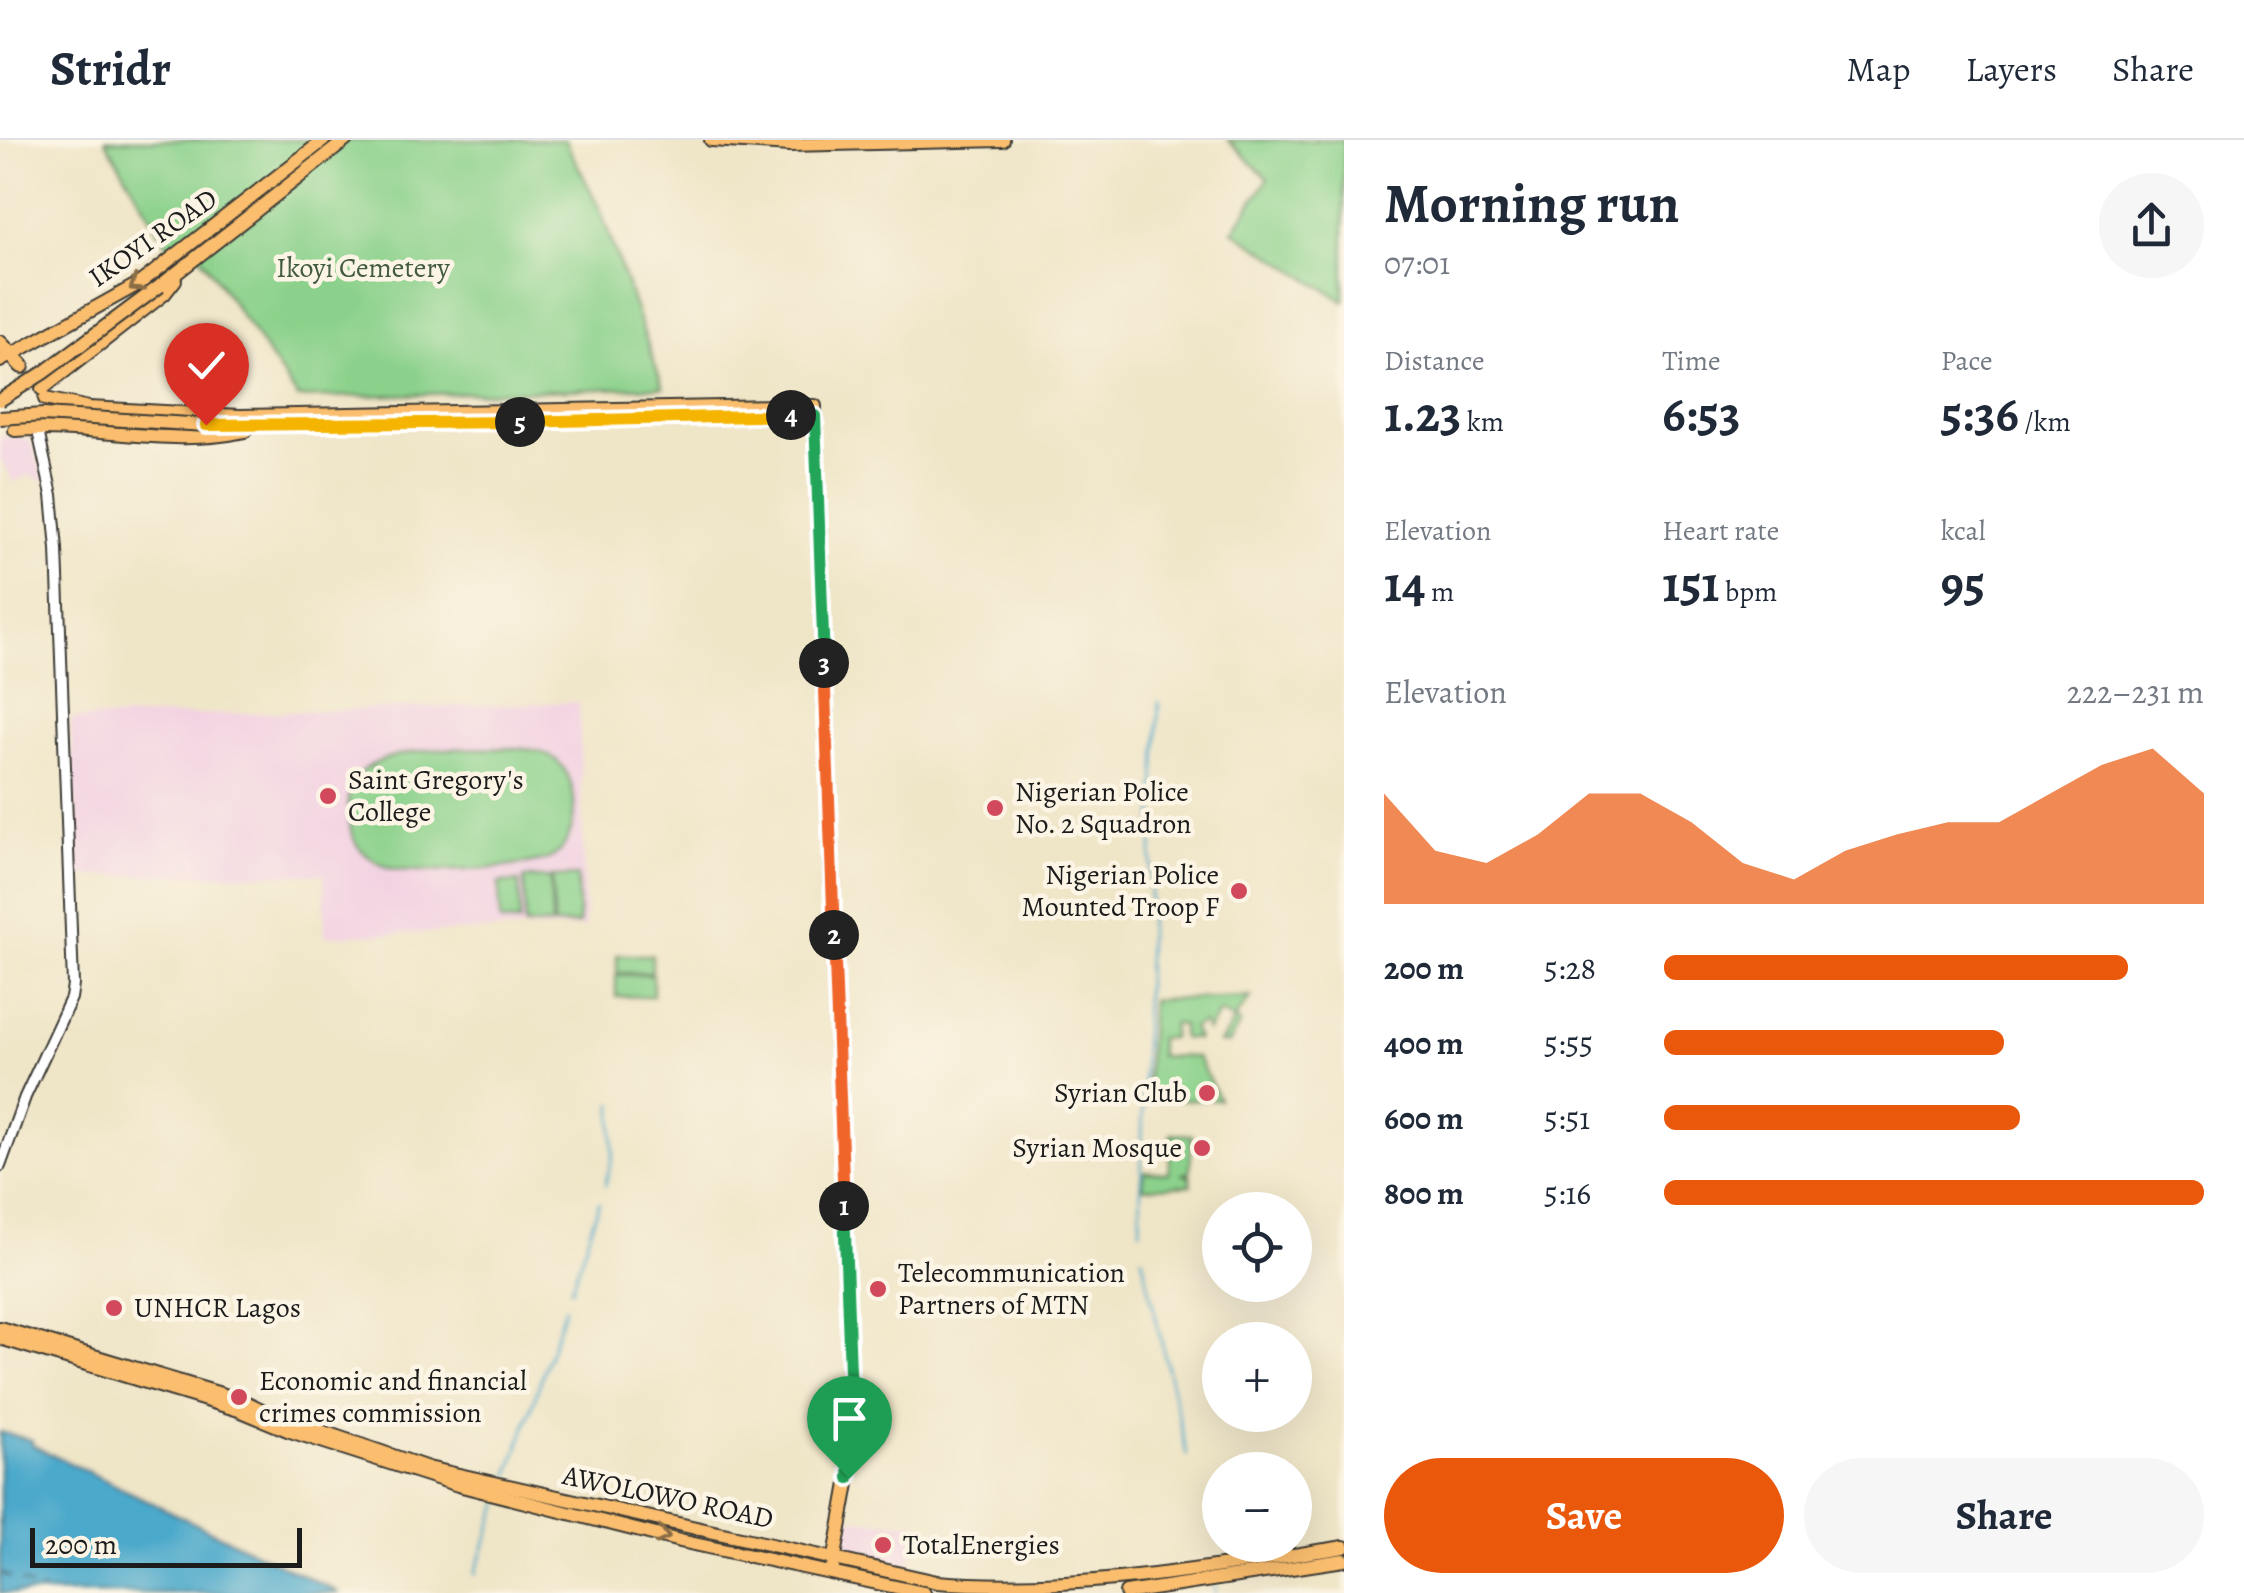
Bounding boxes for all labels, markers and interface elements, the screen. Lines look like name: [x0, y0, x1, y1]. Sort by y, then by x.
text: Stridr: [50, 36, 171, 102]
text: Map: [1846, 45, 1910, 93]
text: Layers: [1965, 45, 2057, 93]
text: Share: [2112, 45, 2194, 93]
text: Morning run: [1384, 166, 1679, 241]
button: share: [2099, 173, 2204, 278]
street label: IKOYI ROAD: [81, 180, 225, 296]
text: 07:01: [1384, 241, 1450, 285]
park label: Ikoyi Cemetery: [276, 249, 450, 287]
one-way arrow: [129, 272, 147, 291]
pin: [164, 323, 249, 426]
icon: check: [179, 338, 234, 393]
text: Distance: [1384, 342, 1484, 380]
text: Time: [1662, 342, 1721, 380]
text: Pace: [1941, 342, 1993, 380]
text: 1.23: [1384, 380, 1461, 448]
text: 6:53: [1662, 380, 1740, 448]
text: 5:36: [1941, 380, 2019, 448]
pin: 4: [766, 390, 816, 440]
text: 4: [784, 396, 798, 434]
pin: 5: [495, 397, 545, 447]
text: 5: [514, 403, 526, 441]
text: km: [1461, 403, 1504, 441]
text: /km: [2019, 403, 2071, 441]
text: Elevation: [1384, 512, 1491, 550]
text: Heart rate: [1662, 512, 1779, 550]
text: kcal: [1941, 512, 1986, 550]
text: 14: [1384, 550, 1425, 618]
text: 151: [1662, 550, 1719, 618]
text: 95: [1941, 550, 1985, 618]
text: m: [1425, 573, 1454, 611]
text: bpm: [1719, 573, 1777, 611]
pin: 3: [799, 638, 849, 688]
text: 3: [818, 644, 830, 682]
text: Elevation: [1384, 670, 1507, 714]
text: 222–231 m: [2067, 670, 2204, 714]
place label: Saint Gregory's College: [348, 761, 524, 831]
place label: Nigerian Police No. 2 Squadron: [1015, 773, 1191, 843]
marker: Saint Gregory's College: [317, 785, 339, 807]
marker: Nigerian Police No. 2 Squadron: [984, 797, 1006, 819]
place label: Nigerian Police Mounted Troop F: [1022, 856, 1219, 926]
marker: Nigerian Police Mounted Troop F: [1228, 880, 1250, 902]
pin: 2: [809, 910, 859, 960]
text: 2: [827, 916, 841, 954]
text: 200 m: [1384, 946, 1464, 990]
text: 5:28: [1544, 946, 1596, 990]
text: 400 m: [1384, 1021, 1464, 1065]
text: 5:55: [1544, 1021, 1593, 1065]
place label: Syrian Club: [1054, 1074, 1187, 1112]
marker: Syrian Club: [1196, 1082, 1218, 1104]
text: 600 m: [1384, 1096, 1464, 1140]
text: 5:51: [1544, 1096, 1590, 1140]
place label: Syrian Mosque: [1012, 1129, 1182, 1167]
marker: Syrian Mosque: [1191, 1137, 1213, 1159]
text: 800 m: [1384, 1171, 1464, 1215]
text: 5:16: [1544, 1171, 1591, 1215]
pin: 1: [819, 1181, 869, 1231]
text: 1: [839, 1187, 849, 1225]
map controls: [1202, 1192, 1312, 1562]
button: locate: [1202, 1192, 1312, 1302]
place label: Telecommunication Partners of MTN: [898, 1254, 1125, 1324]
marker: Telecommunication Partners of MTN: [867, 1278, 889, 1300]
place label: UNHCR Lagos: [134, 1289, 301, 1327]
marker: UNHCR Lagos: [103, 1297, 125, 1319]
button: +: [1202, 1322, 1312, 1432]
place label: Economic and financial crimes commission: [259, 1362, 527, 1432]
pin: [807, 1376, 892, 1479]
marker: Economic and financial crimes commission: [228, 1386, 250, 1408]
icon: arrive: [822, 1391, 877, 1446]
button: −: [1202, 1452, 1312, 1562]
street label: AWOLOWO ROAD: [558, 1456, 777, 1538]
button: Save: [1384, 1458, 1784, 1573]
button: Share: [1804, 1458, 2204, 1573]
scale bar: [30, 1523, 302, 1568]
one-way arrow: [654, 1525, 671, 1546]
text: 200 m: [45, 1526, 117, 1564]
place label: TotalEnergies: [903, 1526, 1060, 1564]
marker: TotalEnergies: [872, 1534, 894, 1556]

